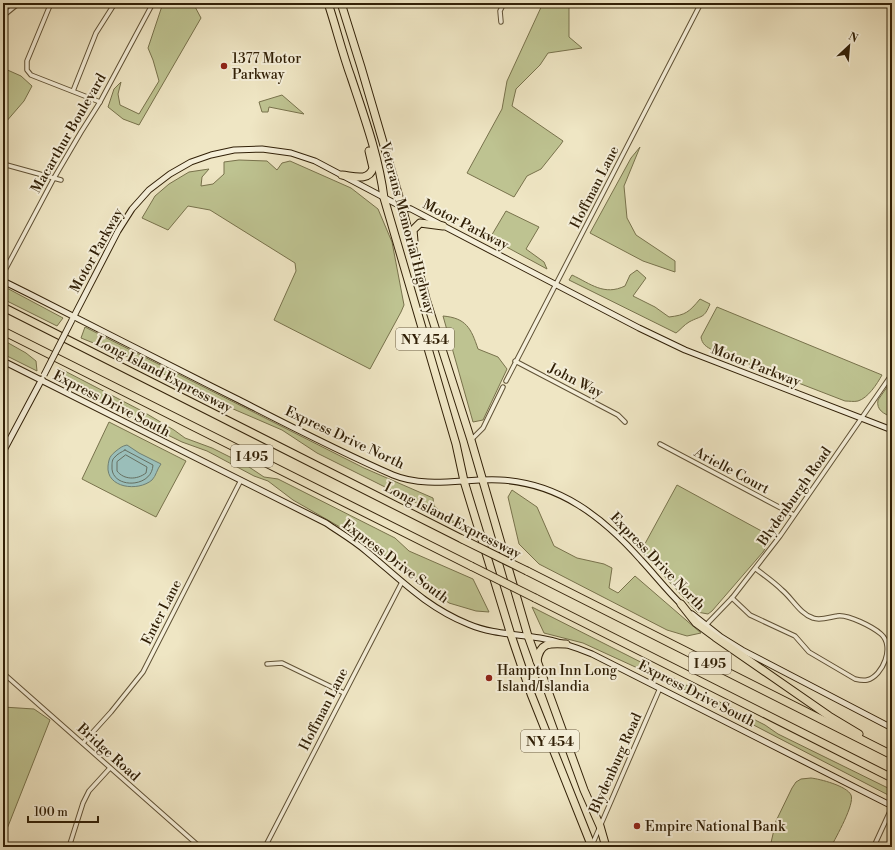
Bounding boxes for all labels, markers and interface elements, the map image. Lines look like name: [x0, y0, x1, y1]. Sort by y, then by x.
north arrow: [829, 26, 869, 66]
text: N: [846, 30, 860, 46]
place label: 1377 Motor Parkway: [232, 50, 301, 84]
marker: 1377 Motor Parkway: [219, 61, 229, 71]
street label: Macarthur Boulevard: [27, 70, 110, 197]
street label: Veterans Memorial Highway: [375, 139, 439, 317]
street label: Hoffman Lane: [566, 143, 623, 232]
street label: Motor Parkway: [419, 195, 512, 254]
street label: Motor Parkway: [66, 205, 128, 296]
road number: NY 454: [396, 328, 454, 350]
street label: Long Island Expressway: [92, 333, 235, 417]
street label: Motor Parkway: [708, 341, 803, 391]
street label: John Way: [544, 359, 606, 402]
street label: Express Drive South: [50, 367, 174, 441]
street label: Express Drive North: [282, 402, 408, 474]
street label: Arielle Court: [690, 443, 772, 498]
street label: Blydenburgh Road: [753, 444, 836, 550]
road number: I 495: [231, 445, 273, 467]
street label: Long Island Expressway: [381, 479, 524, 563]
street label: Express Drive North: [606, 509, 709, 615]
street label: Express Drive South: [339, 516, 453, 608]
street label: Enter Lane: [138, 577, 186, 648]
road number: I 495: [689, 652, 731, 674]
street label: Express Drive South: [635, 657, 759, 731]
place label: Hampton Inn Long Island/Islandia: [497, 662, 618, 696]
street label: Hoffman Lane: [295, 665, 352, 754]
marker: Hampton Inn Long Island/Islandia: [484, 673, 494, 683]
street label: Blydenburg Road: [585, 710, 646, 818]
street label: Bridge Road: [72, 719, 143, 786]
road number: NY 454: [521, 730, 579, 752]
scale bar: [28, 798, 98, 824]
text: 100 m: [34, 805, 68, 820]
place label: Empire National Bank: [645, 818, 786, 836]
marker: Empire National Bank: [632, 821, 642, 831]

